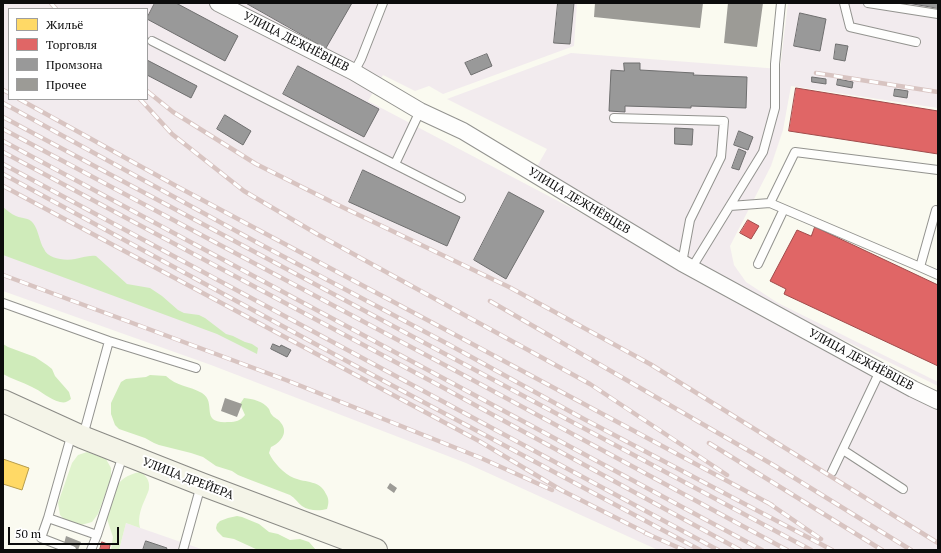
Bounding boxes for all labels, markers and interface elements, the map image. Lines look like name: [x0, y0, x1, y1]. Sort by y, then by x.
legend: [8, 8, 148, 100]
street label: УЛИЦА ДЕЖНЁВЦЕВ: [241, 9, 351, 75]
text: Жильё: [46, 17, 83, 32]
text: Торговля: [46, 37, 97, 52]
text: Промзона: [46, 57, 103, 72]
text: Прочее: [46, 77, 87, 92]
street label: УЛИЦА ДЕЖНЁВЦЕВ: [525, 165, 633, 237]
street label: УЛИЦА ДЕЖНЁВЦЕВ: [806, 326, 916, 394]
street label: УЛИЦА ДРЕЙЕРА: [140, 455, 236, 503]
scale bar: [10, 519, 121, 545]
text: 50 m: [15, 526, 41, 541]

